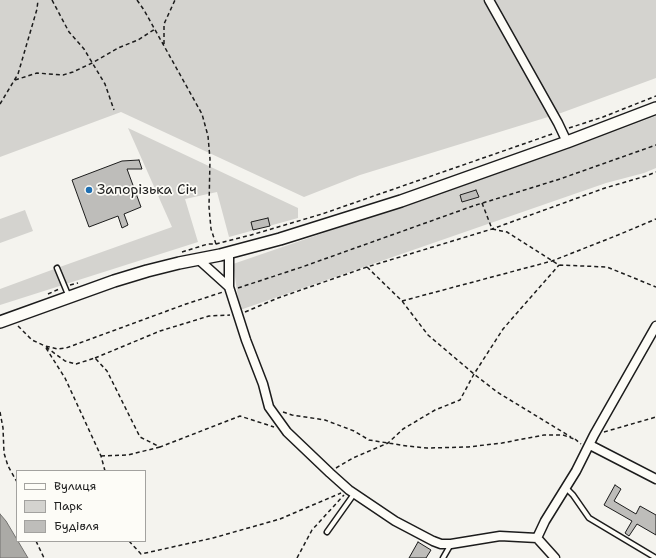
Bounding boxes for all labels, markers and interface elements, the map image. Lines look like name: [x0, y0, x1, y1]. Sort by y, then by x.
place label: Запорізька Січ: [97, 182, 197, 198]
marker: Запорізька Січ: [84, 185, 94, 195]
legend: [16, 470, 146, 542]
text: Вулиця: [54, 478, 96, 494]
text: Парк: [54, 498, 82, 514]
text: Будівля: [54, 518, 99, 534]

